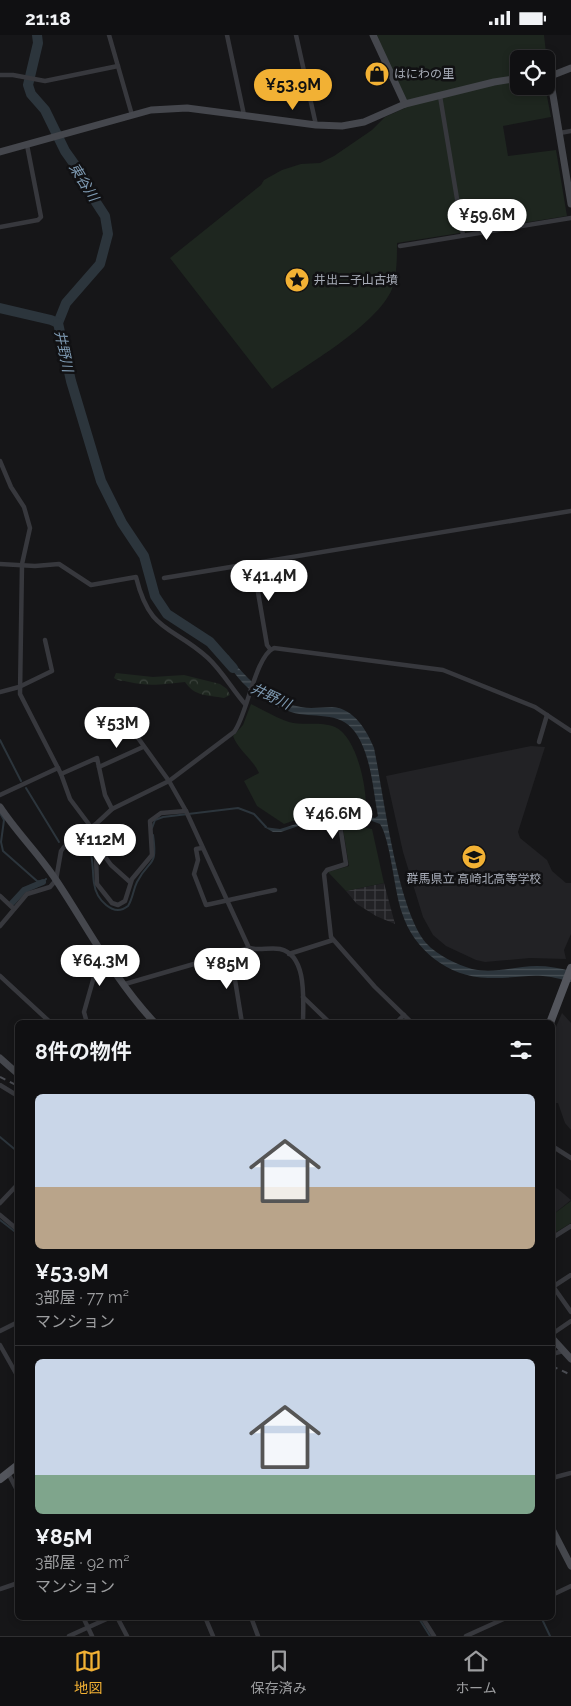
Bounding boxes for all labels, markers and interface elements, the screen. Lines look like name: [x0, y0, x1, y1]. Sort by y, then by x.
text: 21:18: [25, 7, 71, 29]
map controls: [510, 50, 555, 95]
button: locate: [510, 50, 555, 95]
shop icon: はにわの里: [364, 61, 390, 87]
place label: はにわの里: [394, 67, 454, 81]
pin: ¥53.9M: [252, 69, 334, 111]
text: ¥53.9M: [265, 75, 321, 94]
water label: 東谷川: [66, 160, 103, 206]
pin: ¥59.6M: [446, 199, 528, 241]
text: ¥59.6M: [459, 205, 515, 224]
place icon: 井出二子山古墳: [284, 267, 310, 293]
place label: 井出二子山古墳: [314, 273, 398, 287]
water label: 井野川: [52, 329, 77, 375]
pin: ¥41.4M: [228, 559, 310, 602]
text: ¥41.4M: [241, 566, 297, 585]
water label: 井野川: [249, 680, 295, 713]
pin: ¥53M: [87, 707, 147, 749]
text: ¥53M: [95, 713, 139, 732]
pin: ¥46.6M: [292, 797, 374, 840]
text: ¥46.6M: [304, 804, 362, 823]
pin: ¥112M: [65, 823, 135, 866]
text: ¥112M: [75, 830, 125, 849]
school or university icon: 群馬県立 高崎北高等学校: [461, 844, 487, 870]
place label: 群馬県立 高崎北高等学校: [406, 872, 542, 886]
pin: ¥64.3M: [59, 945, 141, 987]
pin: ¥85M: [197, 947, 257, 990]
text: ¥64.3M: [72, 951, 128, 970]
text: ¥85M: [205, 954, 249, 973]
icon: filters: [507, 1036, 535, 1064]
text: 8件の物件: [35, 1039, 132, 1064]
icon: home: [240, 1126, 330, 1216]
text: ¥53.9M: [35, 1259, 109, 1284]
text: 3部屋 · 77 m²: [35, 1288, 129, 1307]
text: マンション: [35, 1312, 115, 1331]
icon: home: [240, 1392, 330, 1482]
text: ¥85M: [35, 1524, 92, 1549]
text: 3部屋 · 92 m²: [35, 1553, 129, 1572]
text: マンション: [35, 1577, 115, 1596]
tab: 地図: [74, 1647, 102, 1697]
tab: 保存済み: [251, 1647, 307, 1697]
tab: ホーム: [455, 1647, 497, 1697]

